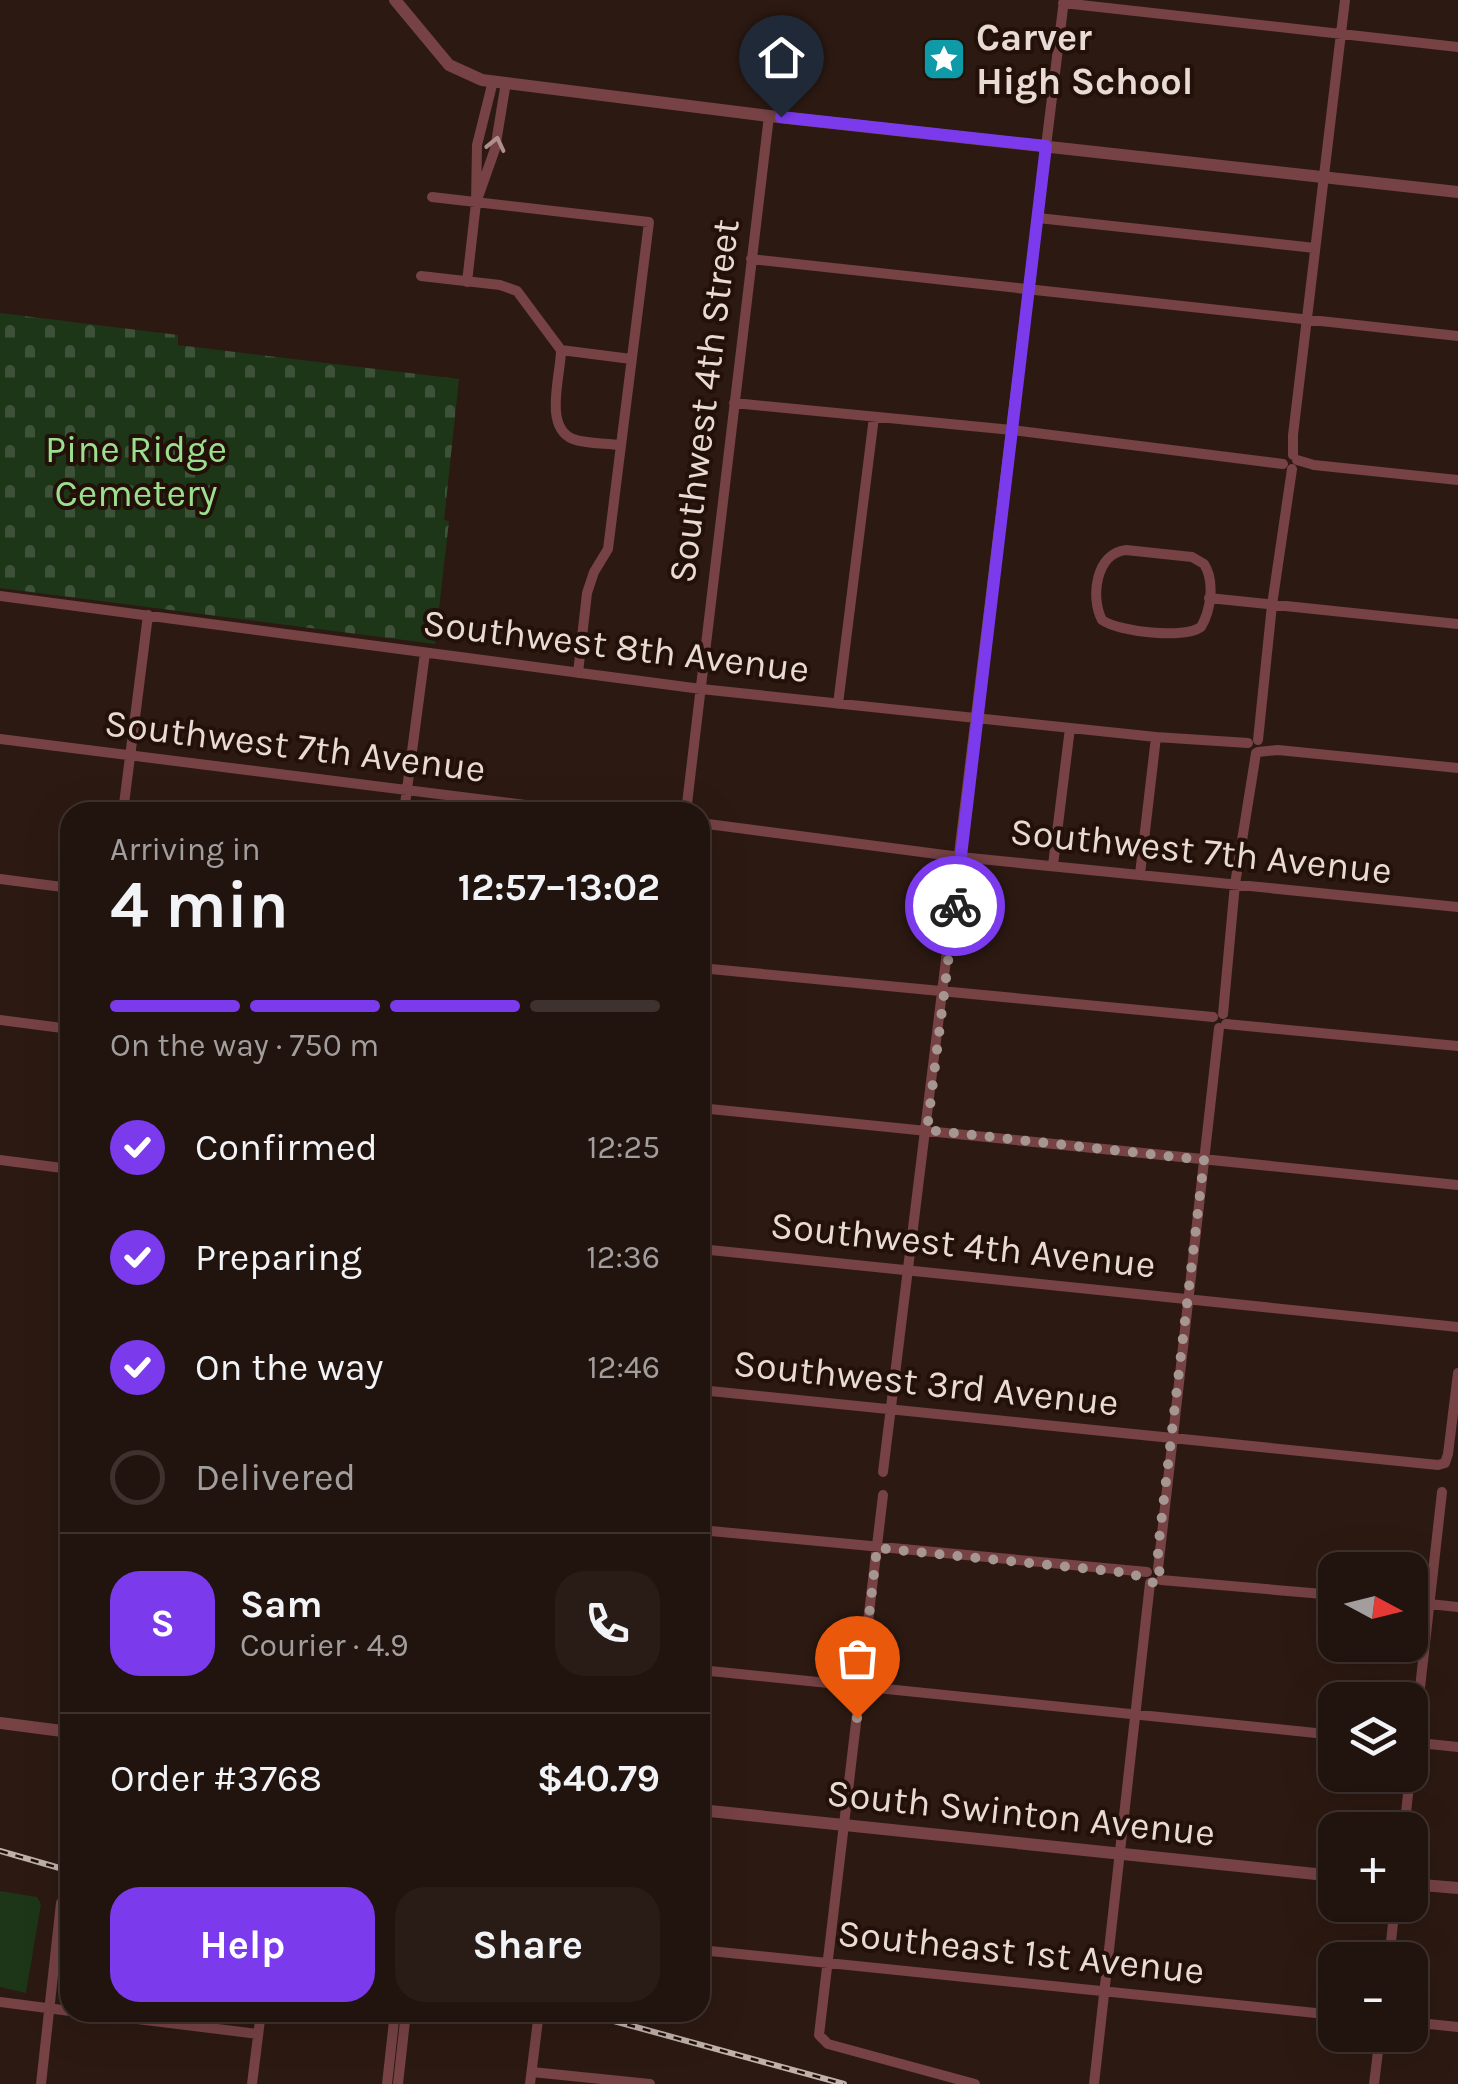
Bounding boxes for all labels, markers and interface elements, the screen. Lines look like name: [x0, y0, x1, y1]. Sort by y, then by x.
pin: [739, 15, 824, 118]
place label: Carver High School: [976, 15, 1193, 104]
icon: home: [754, 30, 809, 85]
place icon: Carver High School: [921, 36, 967, 82]
one-way arrow: [484, 136, 505, 153]
street label: Southwest 4th Street: [659, 217, 749, 585]
park label: Pine Ridge Cemetery: [45, 427, 227, 516]
street label: Southwest 8th Avenue: [420, 600, 812, 692]
street label: Southwest 7th Avenue: [102, 700, 488, 792]
street label: Southwest 7th Avenue: [1008, 809, 1394, 893]
text: Arriving in: [110, 831, 261, 868]
courier: [905, 856, 1005, 956]
text: 12:57–13:02: [458, 865, 660, 910]
text: 4 min: [110, 867, 289, 943]
icon: bike: [928, 879, 983, 934]
text: On the way · 750 m: [110, 1027, 379, 1064]
icon: check: [110, 1120, 165, 1175]
text: Confirmed: [195, 1125, 378, 1170]
text: 12:25: [587, 1129, 660, 1166]
street label: Southwest 4th Avenue: [768, 1202, 1158, 1288]
icon: check: [110, 1230, 165, 1285]
text: Preparing: [195, 1235, 362, 1280]
text: 12:36: [586, 1239, 660, 1276]
icon: check: [110, 1340, 165, 1395]
street label: Southwest 3rd Avenue: [731, 1340, 1121, 1426]
text: On the way: [195, 1345, 383, 1390]
text: 12:46: [587, 1349, 660, 1386]
text: Delivered: [195, 1455, 356, 1500]
north arrow: [1318, 1552, 1428, 1662]
map controls: [1318, 1552, 1428, 2052]
button: phone: [555, 1571, 660, 1676]
text: Sam: [240, 1582, 323, 1627]
text: S: [150, 1601, 175, 1646]
pin: [815, 1616, 900, 1719]
text: Courier · 4.9: [240, 1627, 409, 1664]
icon: bag: [830, 1631, 885, 1686]
button: layers: [1318, 1682, 1428, 1792]
text: Order #3768: [110, 1756, 322, 1801]
text: $40.79: [537, 1756, 660, 1801]
street label: South Swinton Avenue: [825, 1770, 1217, 1856]
button: +: [1318, 1812, 1428, 1922]
button: Help: [110, 1887, 375, 2002]
button: Share: [395, 1887, 660, 2002]
street label: Southeast 1st Avenue: [835, 1910, 1207, 1994]
button: −: [1318, 1942, 1428, 2052]

